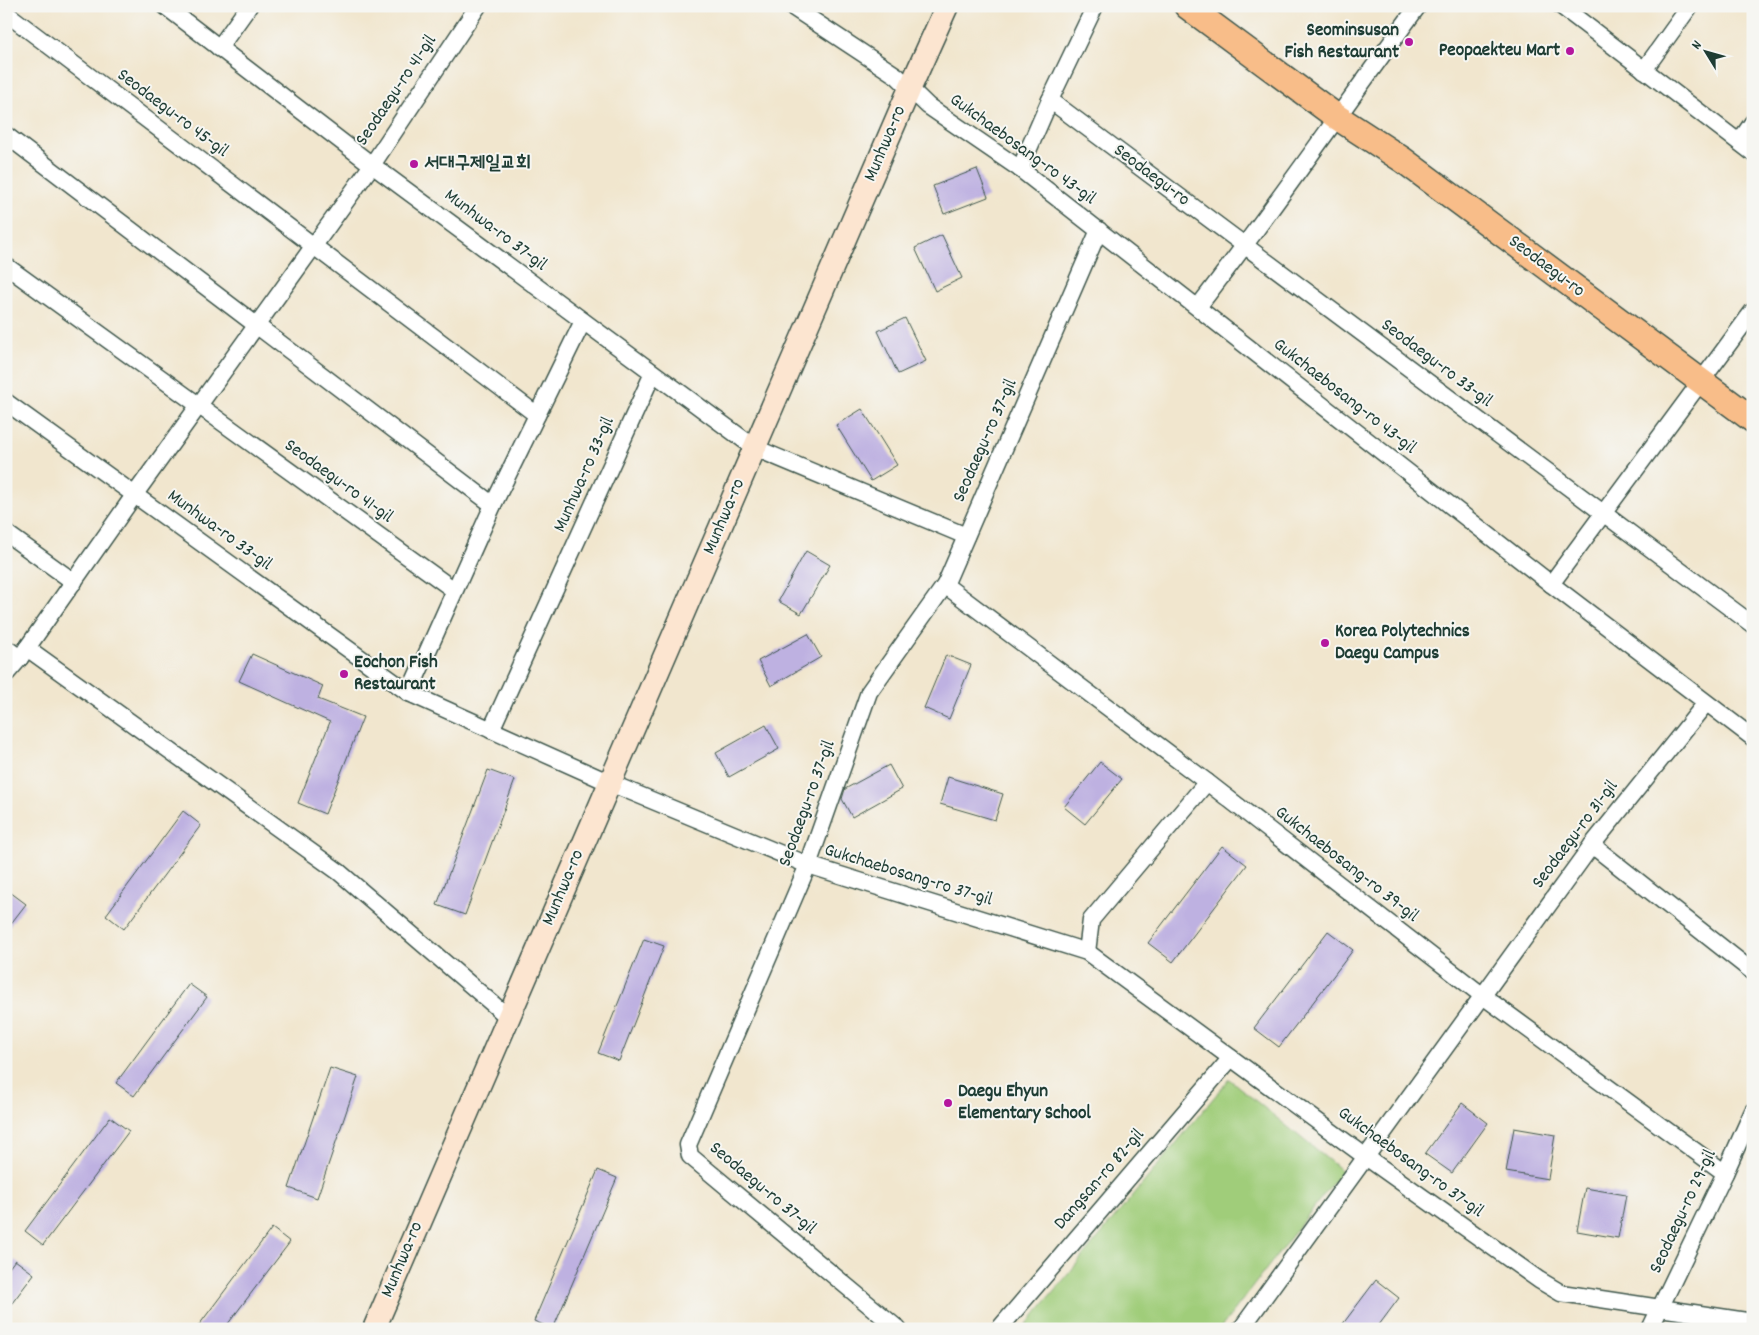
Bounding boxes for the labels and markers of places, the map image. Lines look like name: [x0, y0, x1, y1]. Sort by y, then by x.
place label: Seominsusan Fish Restaurant: [1285, 18, 1399, 67]
marker: Seominsusan Fish Restaurant: [1403, 36, 1415, 48]
place label: Peopaekteu Mart: [1439, 38, 1560, 65]
marker: Peopaekteu Mart: [1564, 45, 1576, 57]
place label: 서대구제일교회: [424, 151, 531, 178]
marker: 서대구제일교회: [408, 158, 420, 170]
place label: Korea Polytechnics Daegu Campus: [1335, 619, 1470, 668]
marker: Korea Polytechnics Daegu Campus: [1319, 637, 1331, 649]
place label: Eochon Fish Restaurant: [354, 650, 438, 699]
marker: Eochon Fish Restaurant: [338, 668, 350, 680]
place label: Daegu Ehyun Elementary School: [958, 1079, 1091, 1128]
marker: Daegu Ehyun Elementary School: [942, 1097, 954, 1109]

